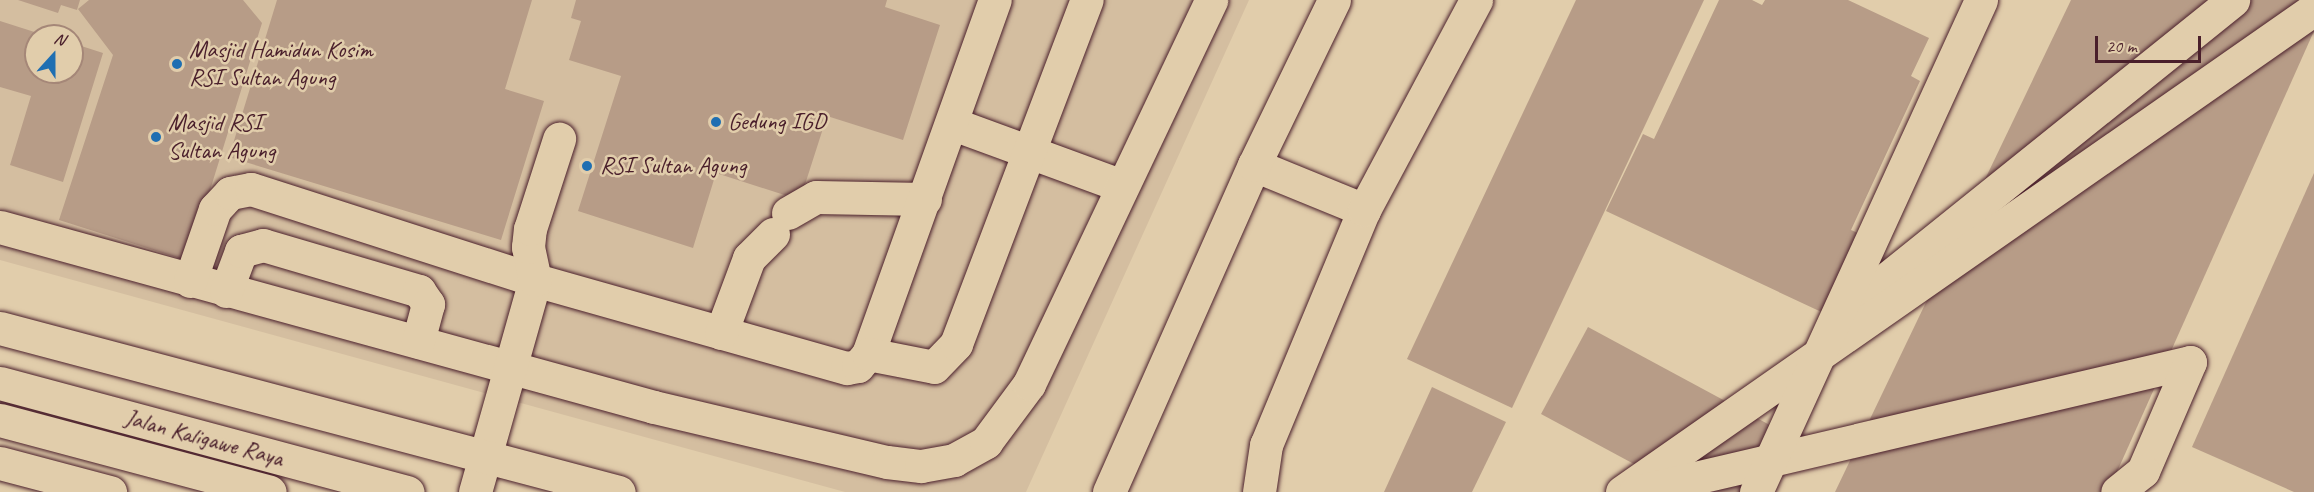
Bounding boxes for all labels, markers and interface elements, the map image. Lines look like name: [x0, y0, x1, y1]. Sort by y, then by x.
north arrow: [24, 24, 84, 84]
scale bar: [2098, 24, 2204, 62]
text: N: [52, 28, 68, 50]
text: 20 m: [2106, 35, 2137, 57]
place label: Masjid Hamidun Kosim RSI Sultan Agung: [189, 36, 373, 92]
marker: Masjid Hamidun Kosim RSI Sultan Agung: [170, 57, 184, 71]
place label: Gedung IGD: [728, 108, 826, 136]
place label: Masjid RSI Sultan Agung: [168, 109, 275, 165]
marker: Gedung IGD: [709, 115, 723, 129]
marker: Masjid RSI Sultan Agung: [149, 130, 163, 144]
place label: RSI Sultan Agung: [600, 152, 747, 180]
marker: RSI Sultan Agung: [578, 157, 596, 175]
street label: Jalan Kaligawe Raya: [122, 403, 286, 473]

